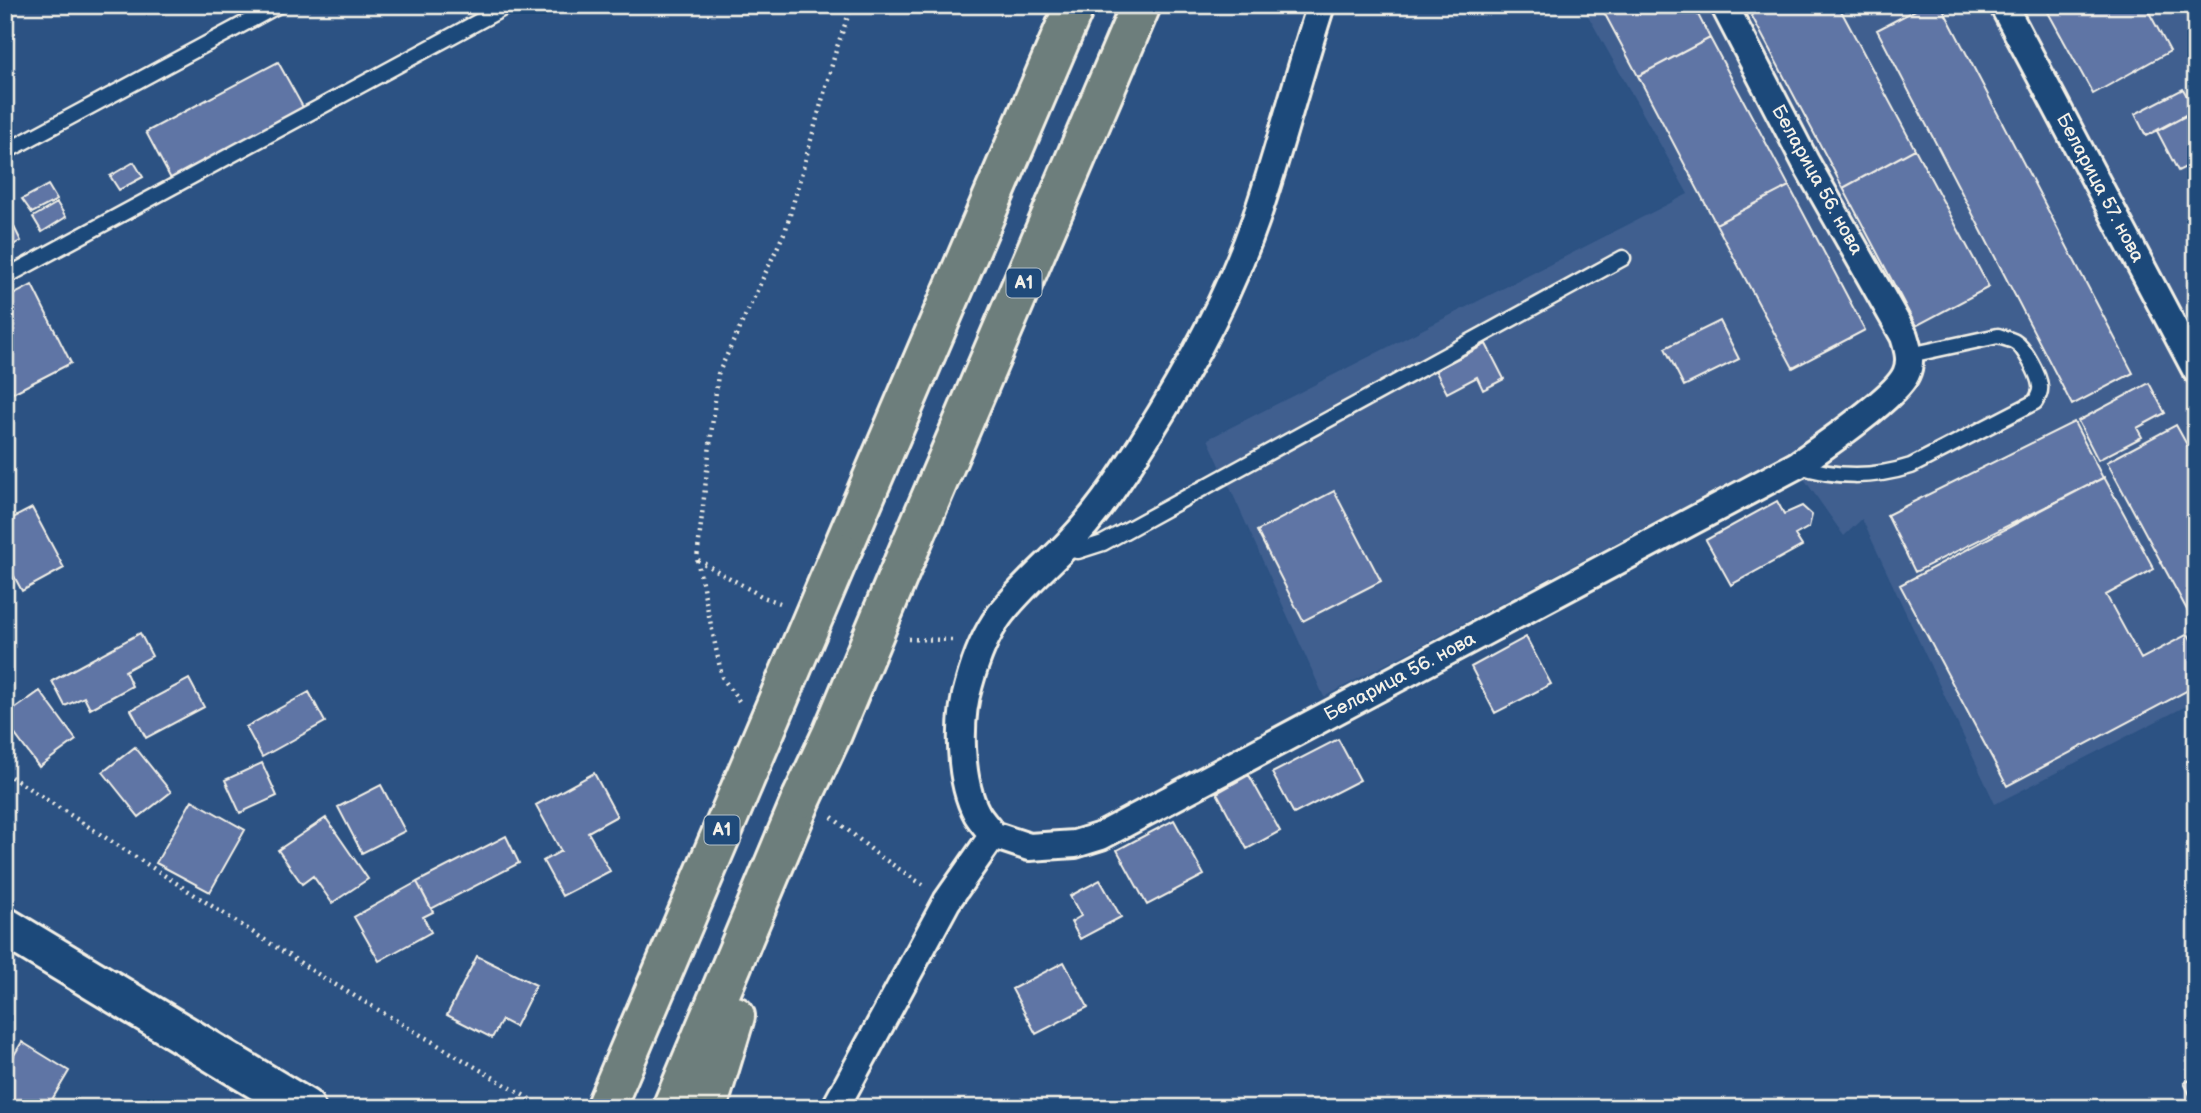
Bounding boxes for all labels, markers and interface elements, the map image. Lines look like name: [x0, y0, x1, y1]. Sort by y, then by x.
street label: Беларица 56. нова: [1766, 101, 1868, 259]
street label: Беларица 57. нова: [2051, 110, 2149, 266]
road number: A1: [1006, 268, 1042, 298]
street label: Беларица 56. нова: [1321, 627, 1479, 727]
road number: A1: [704, 816, 740, 844]

